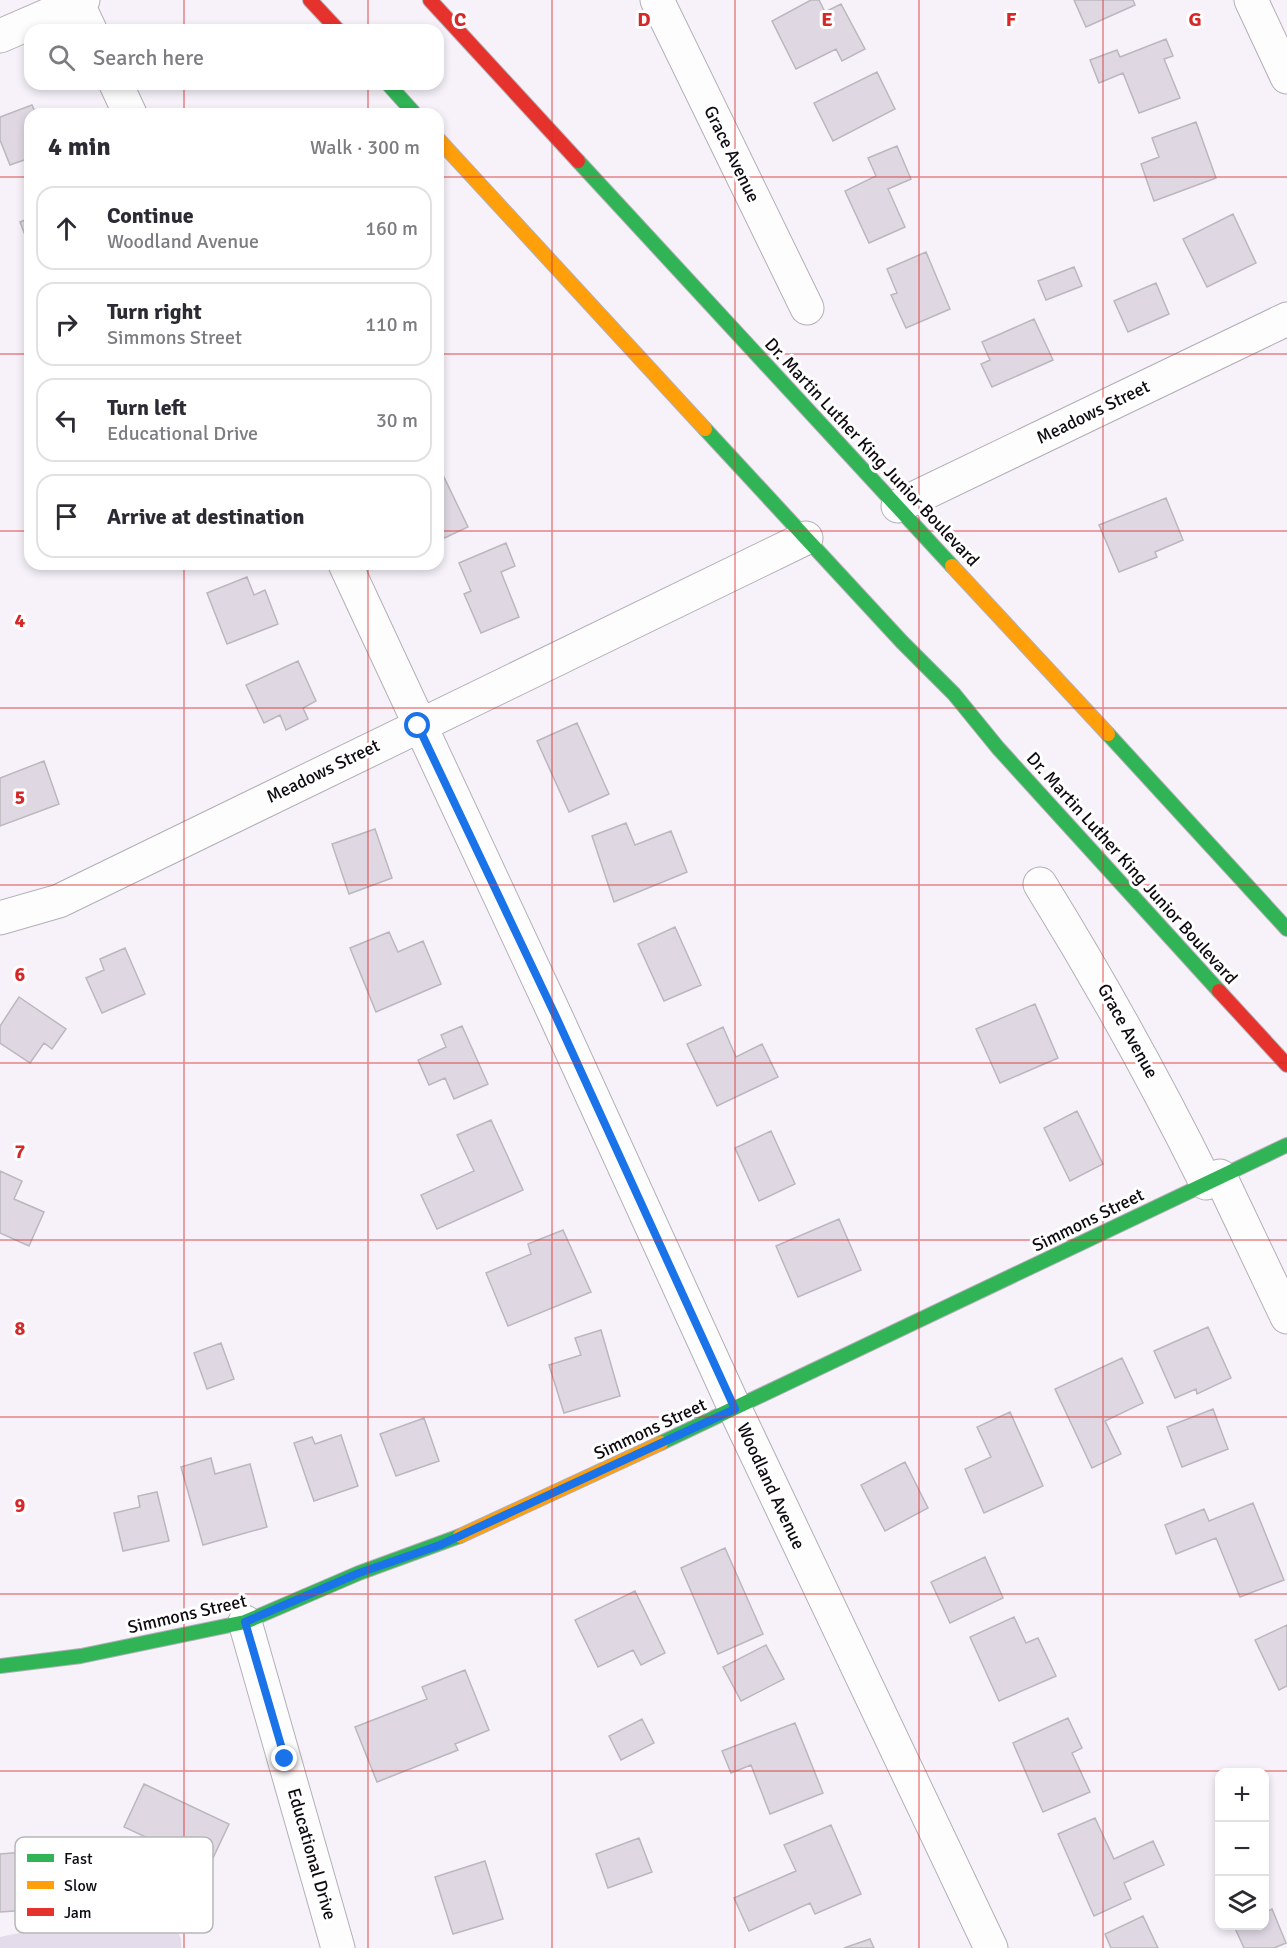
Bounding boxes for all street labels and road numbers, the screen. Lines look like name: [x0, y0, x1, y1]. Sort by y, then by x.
street label: Grace Avenue: [699, 102, 765, 206]
street label: Dr. Martin Luther King Junior Boulevard: [760, 333, 984, 571]
street label: Meadows Street: [1033, 375, 1153, 449]
street label: Meadows Street: [263, 734, 383, 808]
street label: Dr. Martin Luther King Junior Boulevard: [1022, 747, 1242, 989]
street label: Grace Avenue: [1093, 980, 1163, 1082]
street label: Simmons Street: [1029, 1183, 1147, 1257]
street label: Simmons Street: [590, 1393, 710, 1465]
street label: Woodland Avenue: [732, 1419, 810, 1553]
street label: Simmons Street: [125, 1590, 249, 1638]
street label: Educational Drive: [283, 1786, 341, 1922]

